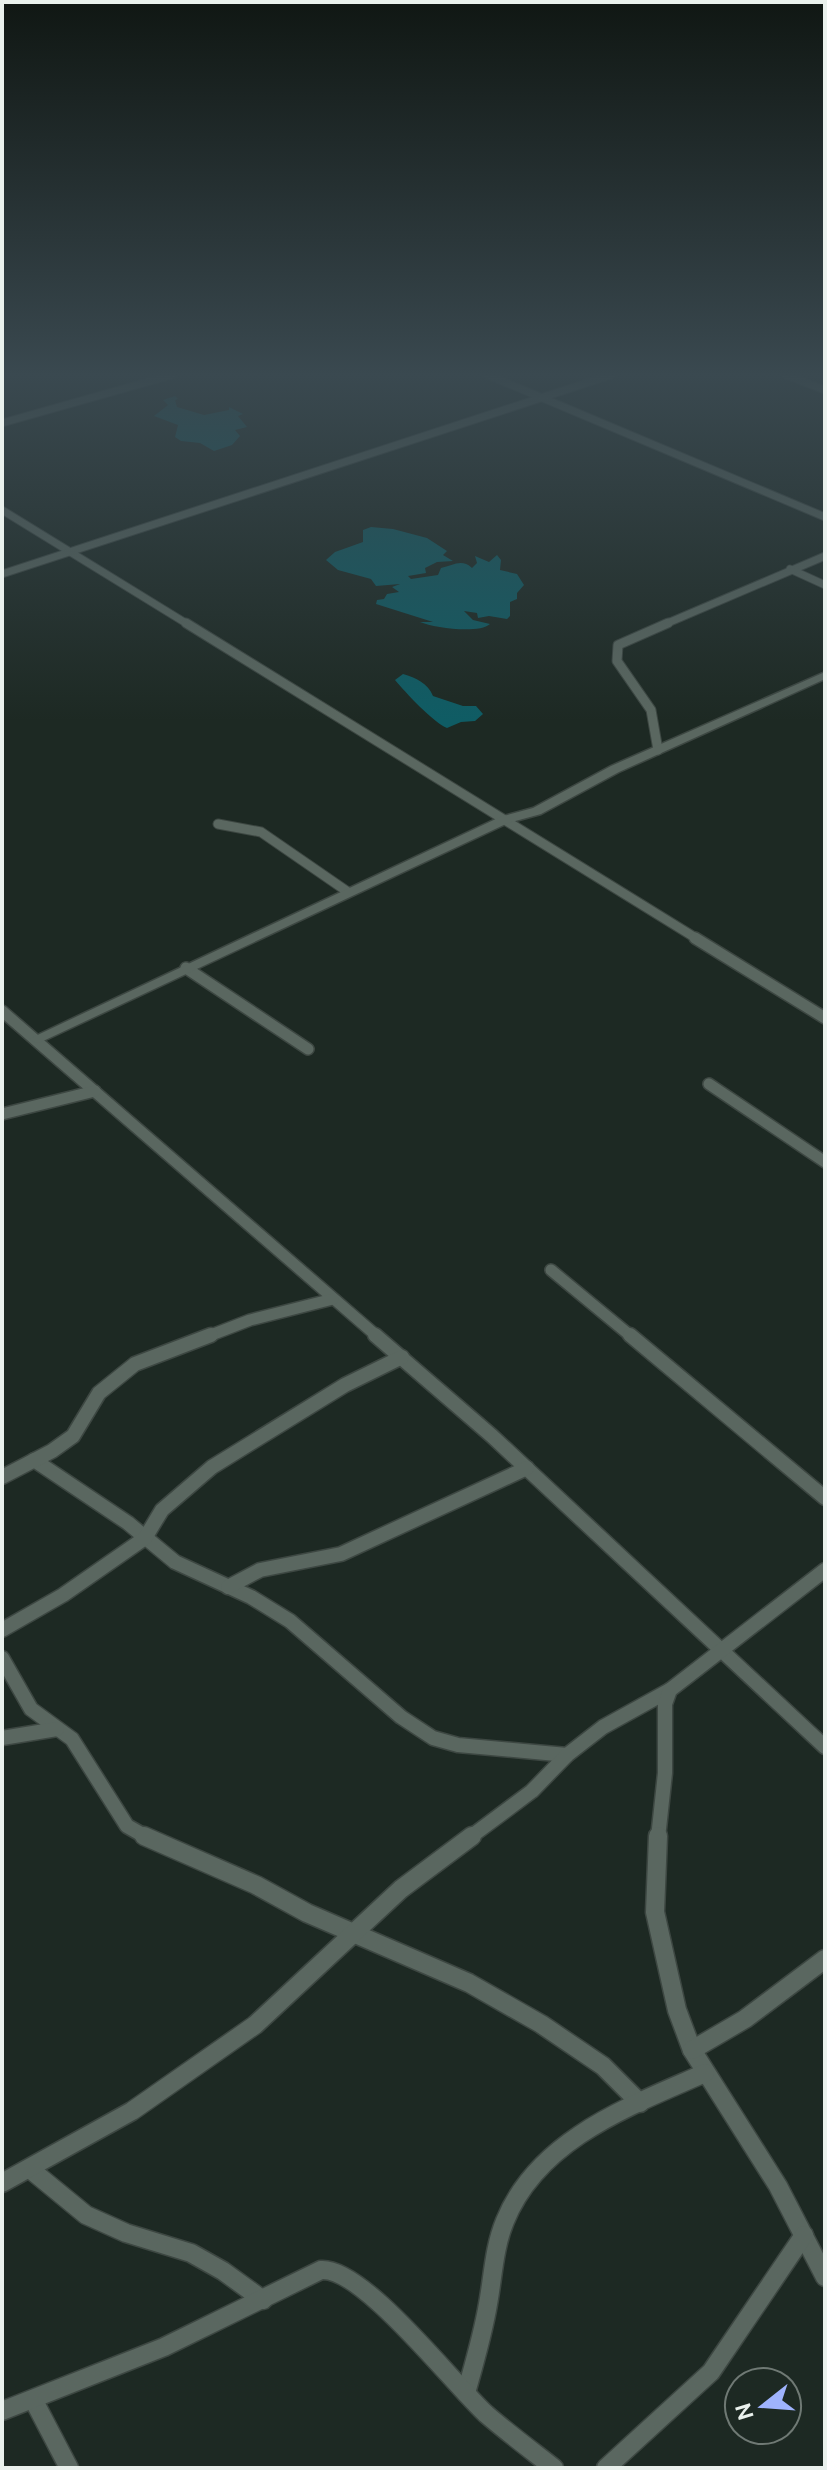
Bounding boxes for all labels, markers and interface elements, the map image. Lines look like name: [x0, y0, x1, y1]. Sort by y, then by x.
north arrow: [723, 2366, 803, 2446]
text: N: [729, 2400, 758, 2424]

